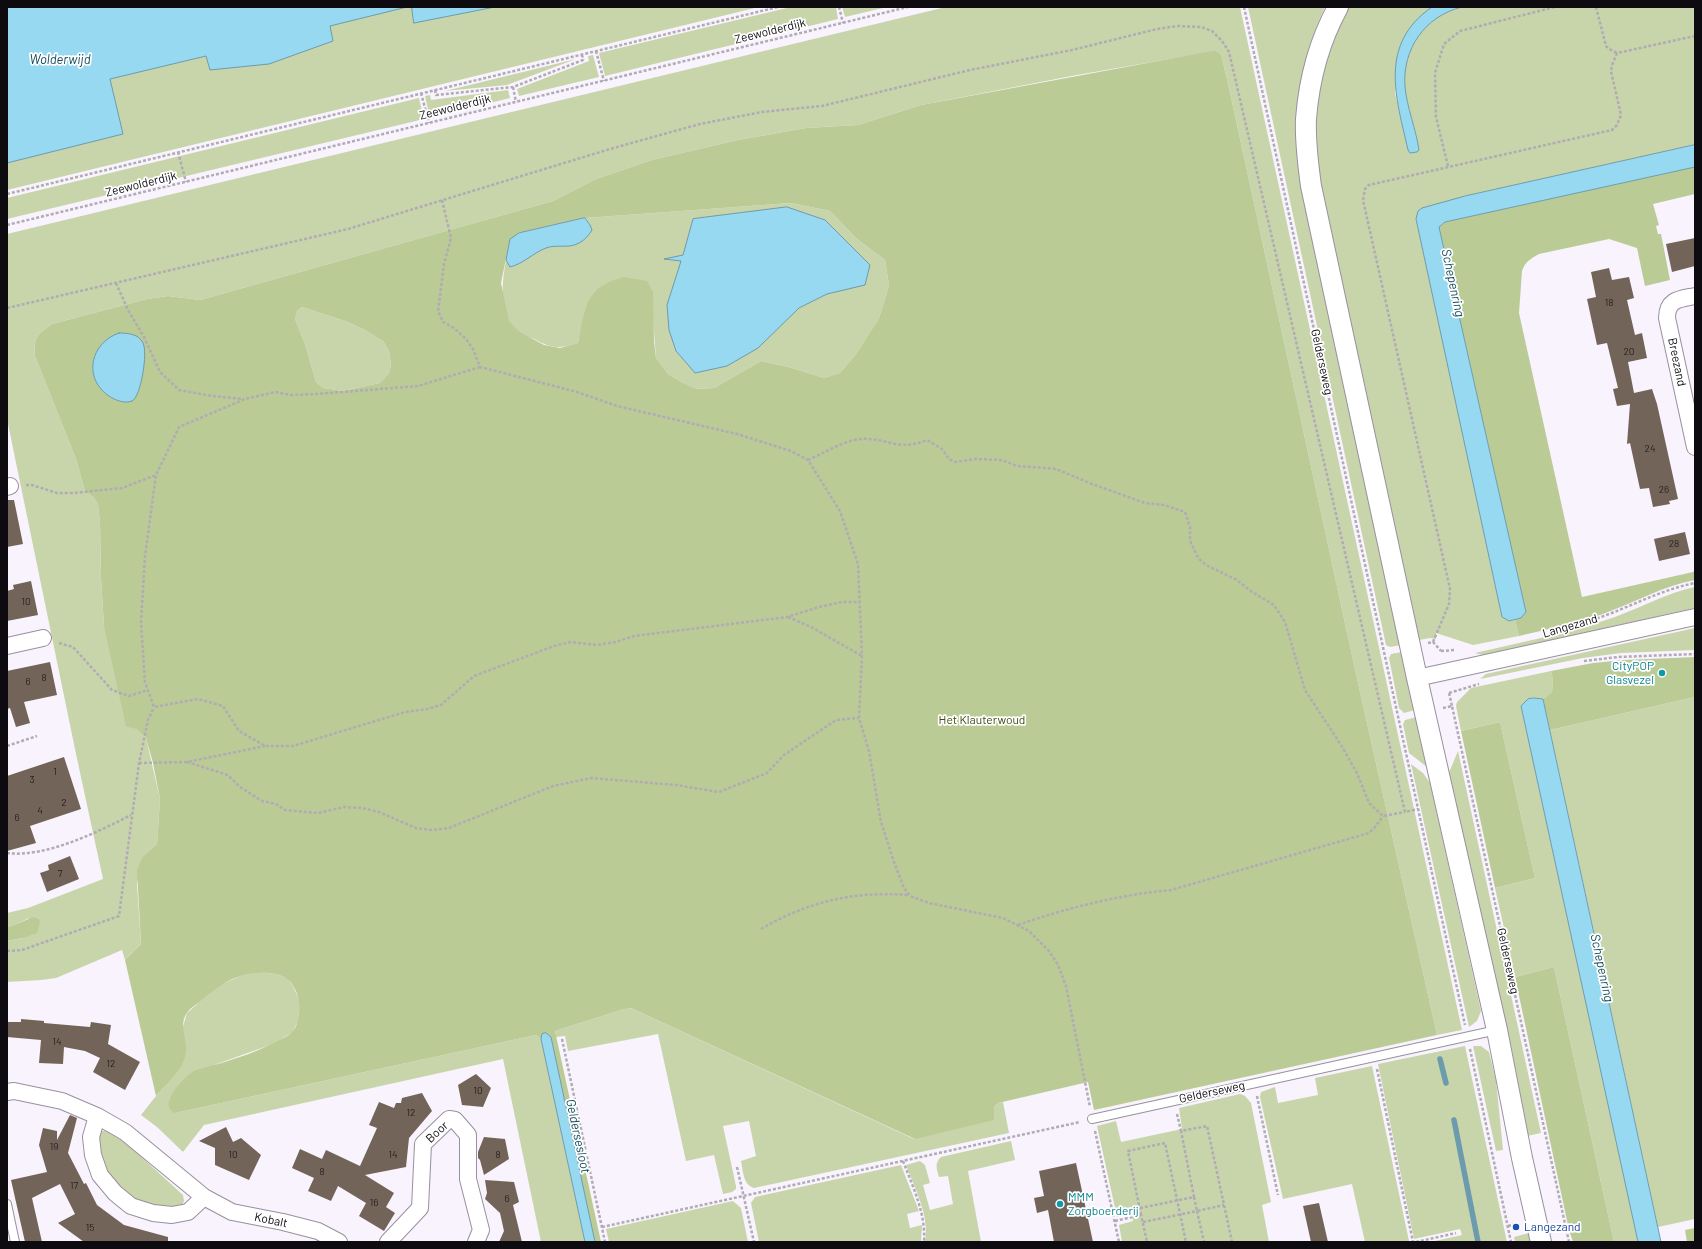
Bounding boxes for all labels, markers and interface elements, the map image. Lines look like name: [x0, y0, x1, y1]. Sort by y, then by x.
street label: Zeewolderdijk: [733, 15, 807, 47]
water label: Wolderwijd: [29, 52, 91, 68]
street label: Zeewolderdijk: [418, 91, 492, 123]
street label: Zeewolderdijk: [104, 168, 178, 200]
water label: Schepenring: [1438, 248, 1468, 318]
house number: 18: [1605, 297, 1613, 309]
street label: Gelderseweg: [1308, 328, 1336, 396]
street label: Breezand: [1665, 337, 1689, 387]
house number: 20: [1623, 346, 1635, 358]
house number: 24: [1645, 443, 1655, 455]
house number: 26: [1659, 484, 1669, 496]
house number: 28: [1669, 538, 1679, 550]
house number: 10: [21, 596, 31, 608]
street label: Langezand: [1541, 611, 1599, 641]
place label: CityPOP Glasvezel: [1606, 659, 1654, 687]
marker: CityPOP Glasvezel: [1657, 668, 1667, 678]
house number: 8: [41, 672, 47, 684]
house number: 6: [25, 676, 31, 688]
park label: Het Klauterwoud: [939, 713, 1025, 727]
house number: 1: [53, 766, 57, 778]
house number: 3: [29, 774, 35, 786]
house number: 2: [61, 797, 67, 809]
house number: 4: [37, 805, 43, 817]
house number: 6: [14, 812, 20, 824]
house number: 7: [58, 868, 62, 880]
street label: Gelderseweg: [1494, 927, 1522, 995]
water label: Schepenring: [1587, 933, 1617, 1003]
house number: 14: [52, 1036, 62, 1048]
house number: 12: [107, 1058, 115, 1070]
street label: Gelderseweg: [1178, 1078, 1246, 1106]
house number: 10: [473, 1085, 483, 1097]
water label: Geldersesloot: [563, 1098, 593, 1174]
house number: 12: [407, 1107, 415, 1119]
street label: Boor: [423, 1118, 451, 1146]
house number: 19: [50, 1141, 58, 1153]
house number: 10: [228, 1149, 238, 1161]
house number: 14: [388, 1149, 398, 1161]
house number: 8: [495, 1149, 501, 1161]
house number: 8: [319, 1166, 325, 1178]
house number: 17: [70, 1180, 78, 1192]
place label: MMM Zorgboerderij: [1068, 1190, 1139, 1218]
house number: 6: [504, 1193, 510, 1205]
house number: 16: [370, 1197, 378, 1209]
marker: MMM Zorgboerderij: [1055, 1199, 1065, 1209]
street label: Kobalt: [253, 1209, 289, 1231]
place label: Langezand: [1524, 1220, 1581, 1234]
house number: 15: [86, 1222, 94, 1234]
marker: Langezand: [1511, 1222, 1521, 1232]

